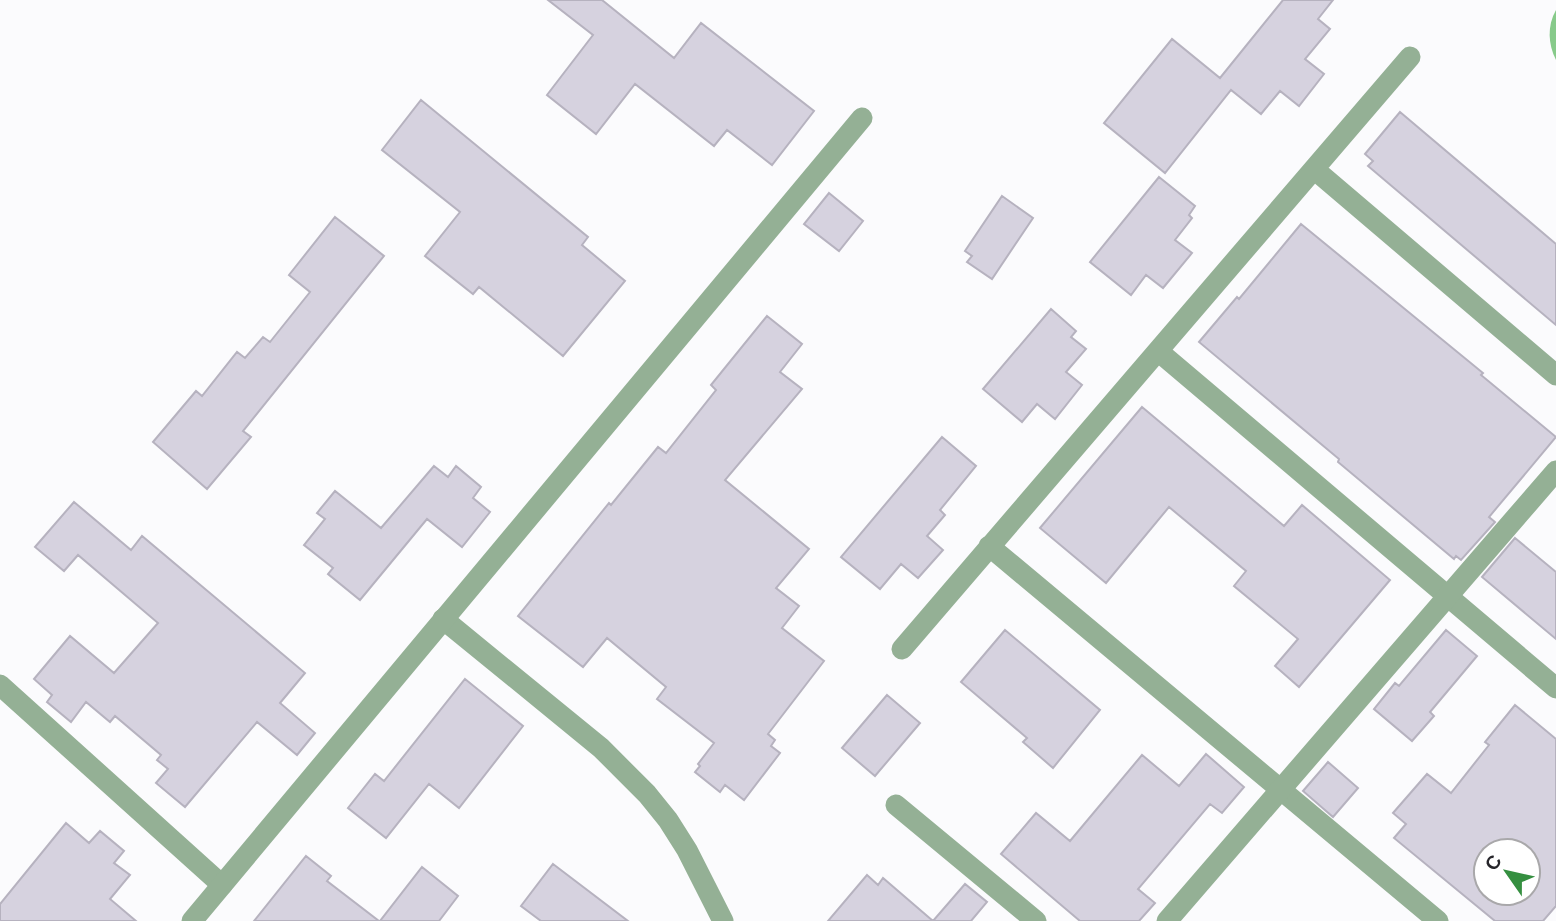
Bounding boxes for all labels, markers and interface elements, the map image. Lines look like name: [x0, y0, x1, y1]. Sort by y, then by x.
north arrow: [1472, 837, 1542, 907]
text: С: [1479, 850, 1508, 875]

